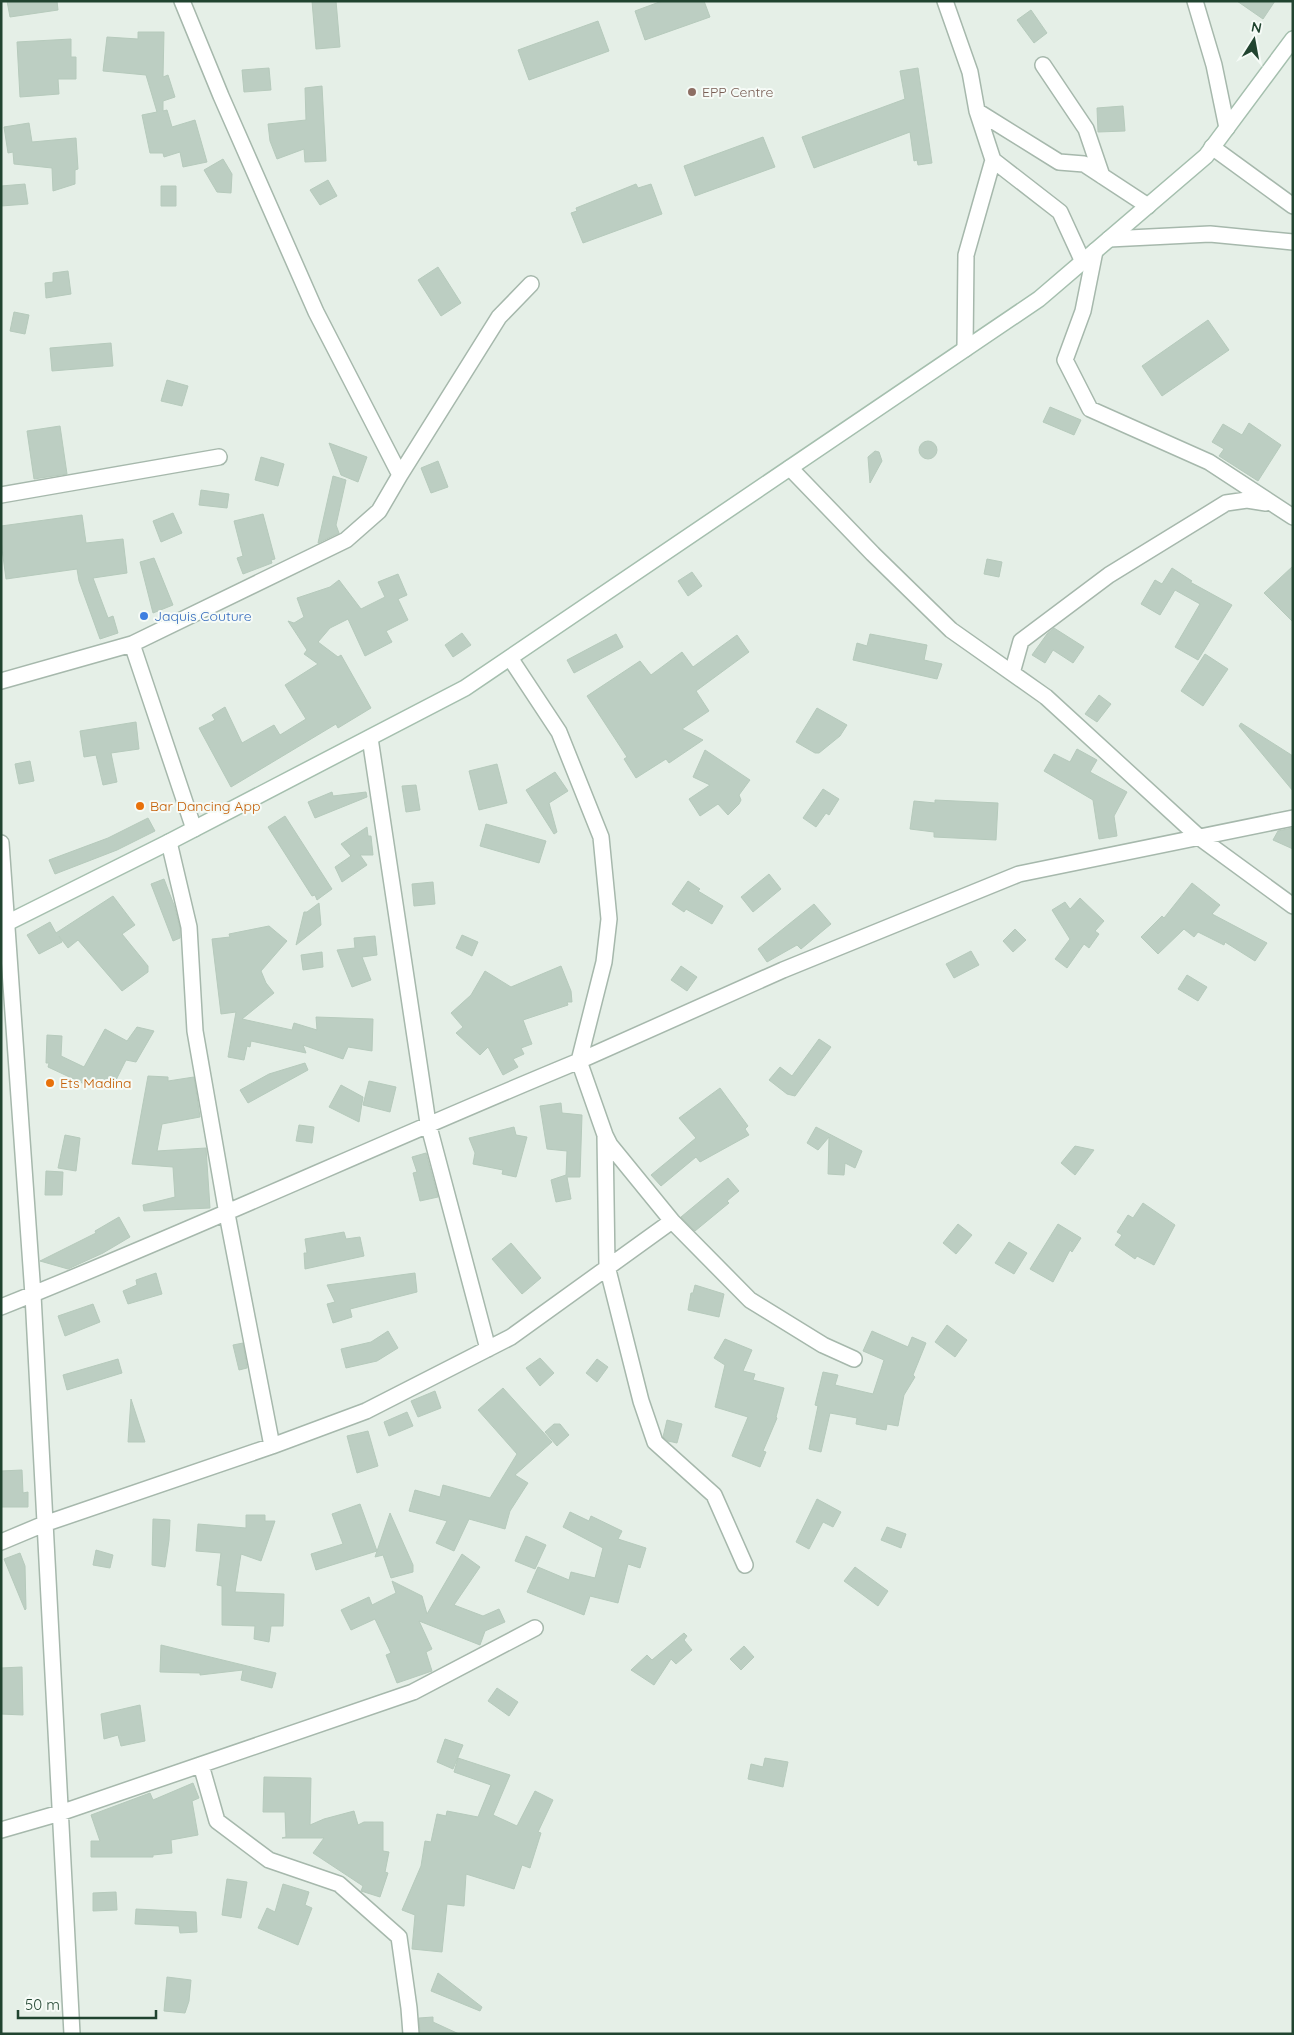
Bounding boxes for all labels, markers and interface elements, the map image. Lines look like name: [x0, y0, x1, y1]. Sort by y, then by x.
north arrow: [1229, 15, 1279, 65]
text: N: [1250, 17, 1263, 37]
place label: EPP Centre: [702, 83, 773, 101]
marker: EPP Centre: [686, 86, 698, 98]
place label: Jaquis Couture: [154, 607, 252, 625]
marker: Jaquis Couture: [138, 610, 150, 622]
place label: Bar Dancing App: [150, 797, 260, 815]
marker: Bar Dancing App: [134, 800, 146, 812]
place label: Ets Madina: [60, 1074, 131, 1092]
marker: Ets Madina: [44, 1077, 56, 1089]
scale bar: [18, 1988, 155, 2020]
text: 50 m: [25, 1995, 60, 2014]

